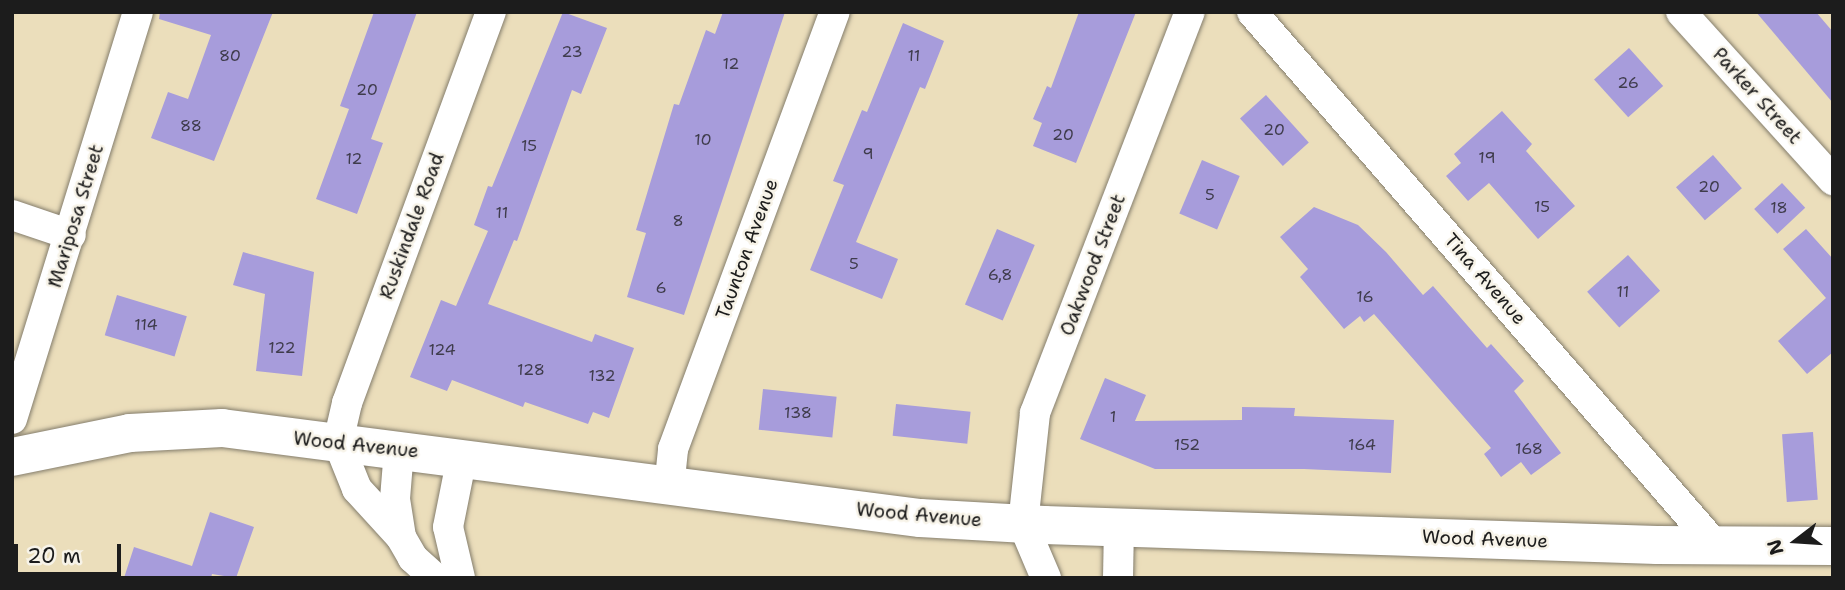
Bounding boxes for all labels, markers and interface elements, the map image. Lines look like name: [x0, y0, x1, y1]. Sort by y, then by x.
house number: 23: [561, 42, 583, 62]
street label: Parker Street: [1708, 43, 1806, 149]
house number: 80: [219, 46, 241, 66]
house number: 11: [908, 46, 920, 66]
house number: 12: [722, 54, 740, 74]
house number: 26: [1617, 73, 1639, 93]
house number: 20: [356, 80, 378, 100]
house number: 88: [180, 116, 202, 136]
house number: 20: [1263, 120, 1285, 140]
house number: 20: [1052, 125, 1074, 145]
house number: 10: [694, 130, 712, 150]
house number: 15: [521, 136, 537, 156]
street label: Mariposa Street: [43, 142, 109, 290]
house number: 9: [862, 144, 874, 164]
house number: 19: [1478, 148, 1496, 168]
house number: 12: [345, 149, 363, 169]
street label: Ruskindale Road: [375, 150, 449, 302]
street label: Taunton Avenue: [711, 176, 783, 322]
house number: 20: [1698, 177, 1720, 197]
house number: 5: [1205, 185, 1215, 205]
street label: Oakwood Street: [1056, 191, 1130, 339]
house number: 15: [1534, 197, 1550, 217]
house number: 18: [1770, 198, 1788, 218]
house number: 11: [496, 203, 508, 223]
house number: 8: [672, 211, 684, 231]
street label: Tina Avenue: [1439, 229, 1531, 329]
house number: 5: [849, 254, 859, 274]
house number: 6,8: [988, 265, 1012, 285]
house number: 6: [655, 278, 667, 298]
house number: 11: [1617, 282, 1629, 302]
house number: 16: [1356, 287, 1374, 307]
house number: 114: [134, 315, 158, 335]
house number: 122: [268, 338, 296, 358]
house number: 124: [428, 340, 456, 360]
house number: 128: [517, 360, 545, 380]
house number: 132: [588, 366, 616, 386]
house number: 138: [784, 403, 812, 423]
house number: 1: [1110, 407, 1116, 427]
street label: Wood Avenue: [292, 427, 420, 463]
house number: 152: [1174, 435, 1200, 455]
house number: 164: [1348, 435, 1376, 455]
house number: 168: [1515, 439, 1543, 459]
street label: Wood Avenue: [855, 498, 983, 532]
north arrow: [1761, 506, 1831, 576]
street label: Wood Avenue: [1422, 525, 1548, 553]
scale bar: [18, 530, 124, 574]
text: N: [1761, 536, 1790, 558]
text: 20 m: [27, 542, 81, 570]

